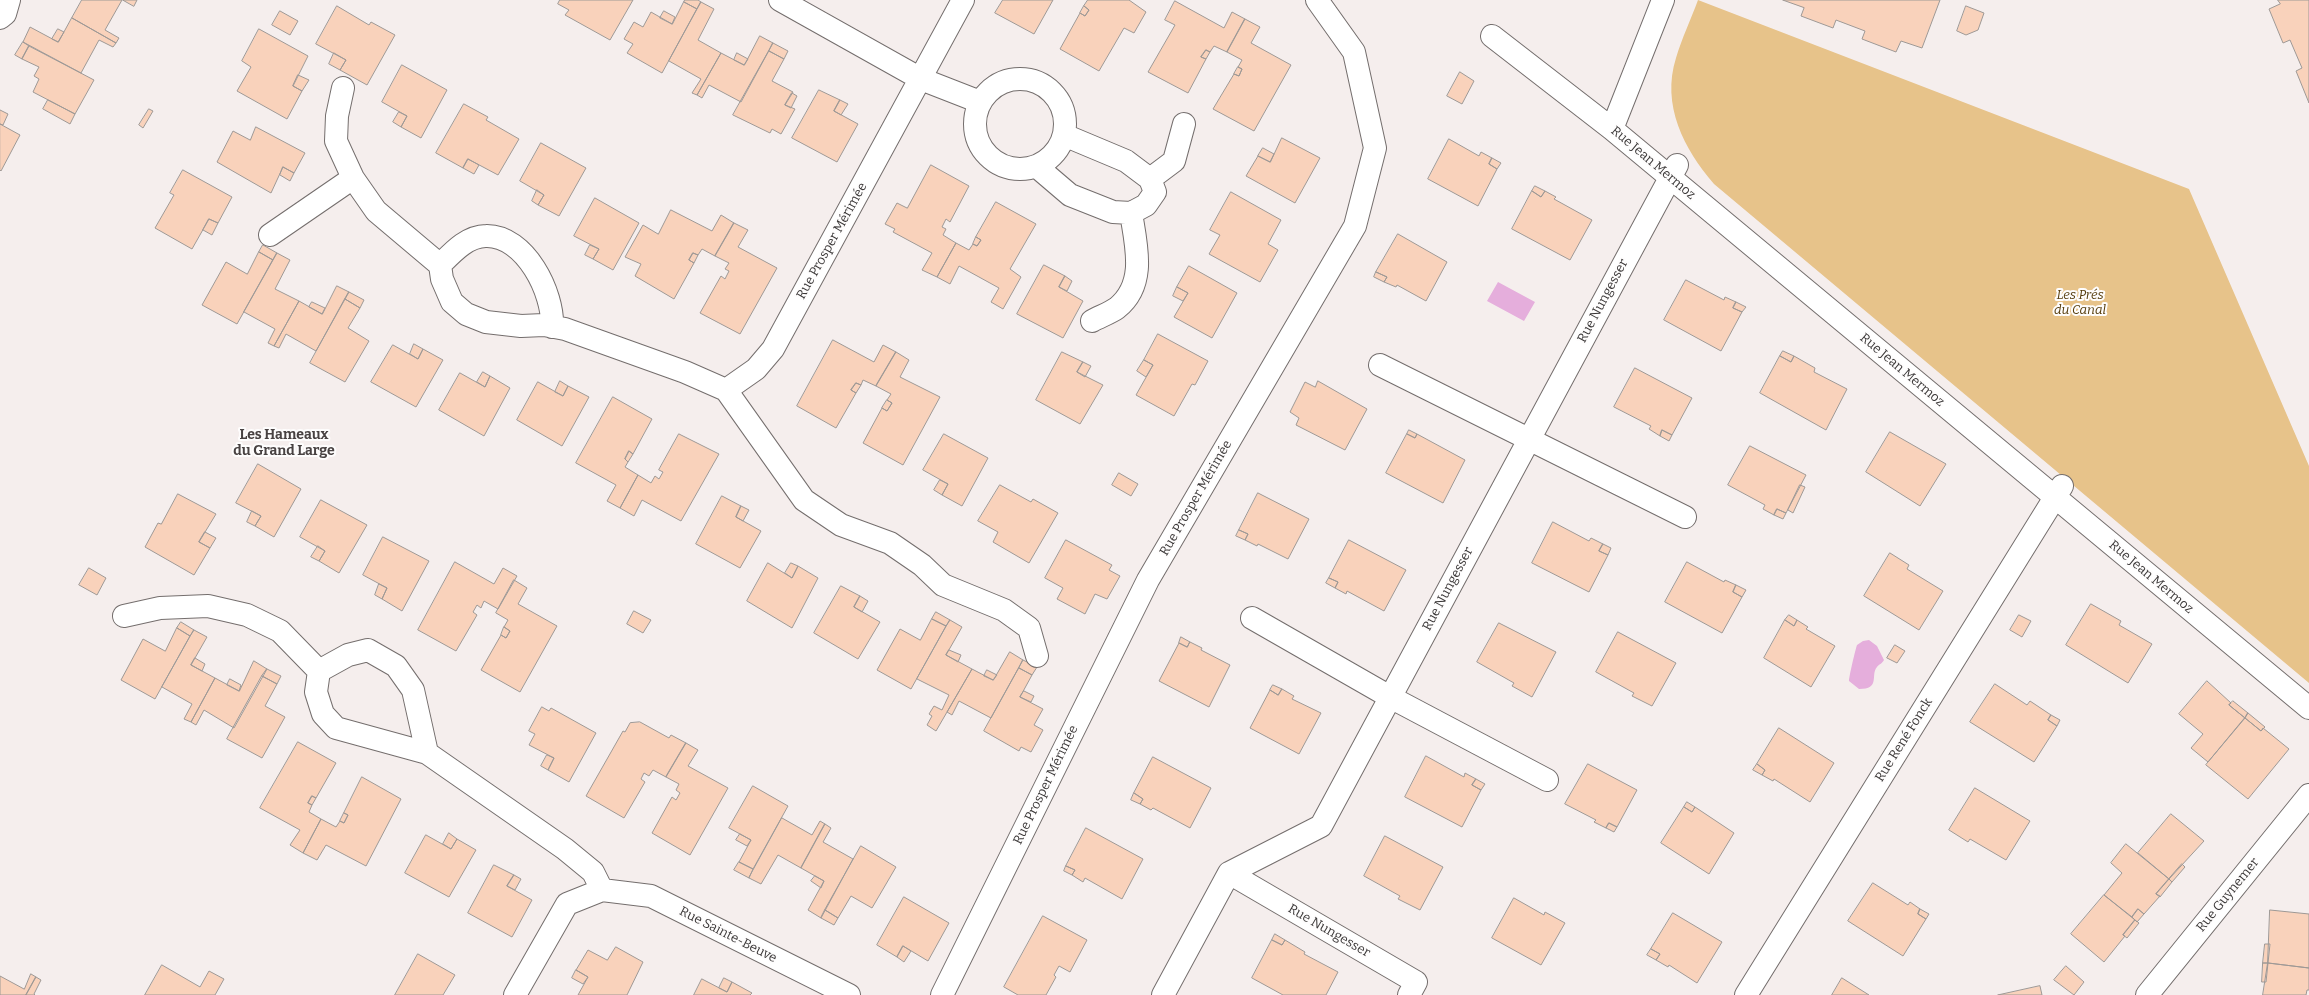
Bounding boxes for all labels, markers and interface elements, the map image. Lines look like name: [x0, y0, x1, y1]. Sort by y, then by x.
street label: Rue Jean Mermoz: [1608, 123, 1698, 203]
street label: Rue Prosper Mérimée: [794, 180, 870, 302]
street label: Rue Nungesser: [1574, 257, 1632, 345]
park label: Les Prés du Canal: [2054, 287, 2106, 318]
street label: Rue Jean Mermoz: [1857, 330, 1947, 410]
district label: Les Hameaux du Grand Large: [233, 427, 335, 460]
street label: Rue Prosper Mérimée: [1157, 438, 1235, 558]
street label: Rue Jean Mermoz: [2106, 537, 2196, 617]
street label: Rue Nungesser: [1419, 545, 1477, 633]
street label: Rue René Fonck: [1872, 695, 1936, 785]
street label: Rue Prosper Mérimée: [1010, 723, 1082, 847]
street label: Rue Guynemer: [2193, 855, 2263, 935]
street label: Rue Nungesser: [1285, 901, 1373, 961]
street label: Rue Sainte-Beuve: [677, 904, 779, 966]

